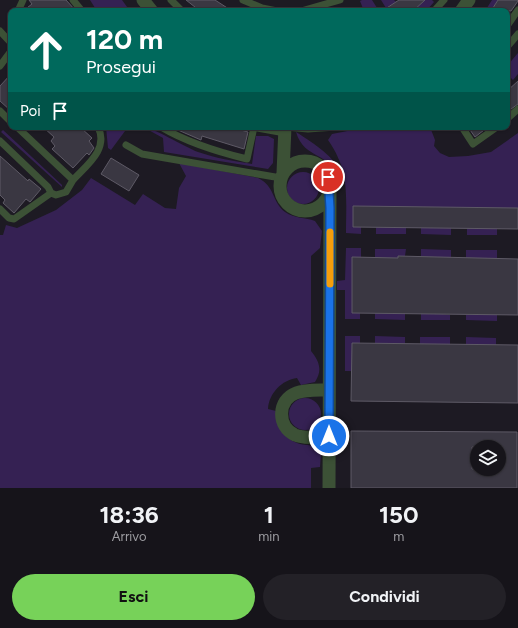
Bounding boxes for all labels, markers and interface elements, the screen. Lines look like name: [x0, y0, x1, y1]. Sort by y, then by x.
text: 120 m: [86, 22, 163, 56]
icon: ahead: [20, 24, 72, 76]
text: Prosegui: [86, 56, 156, 78]
icon: arrive: [49, 100, 71, 122]
text: Poi: [20, 102, 41, 120]
pin: [311, 160, 345, 194]
icon: arrive: [317, 166, 339, 188]
position arrow: [308, 415, 350, 457]
map controls: [470, 440, 506, 476]
button: layers: [470, 440, 506, 476]
text: 18:36: [99, 500, 159, 529]
text: 1: [264, 500, 274, 529]
text: 150: [379, 500, 419, 529]
text: Arrivo: [112, 529, 146, 544]
text: min: [258, 529, 280, 544]
text: m: [393, 529, 404, 544]
button: Esci: [12, 574, 255, 620]
button: Condividi: [263, 574, 506, 620]

